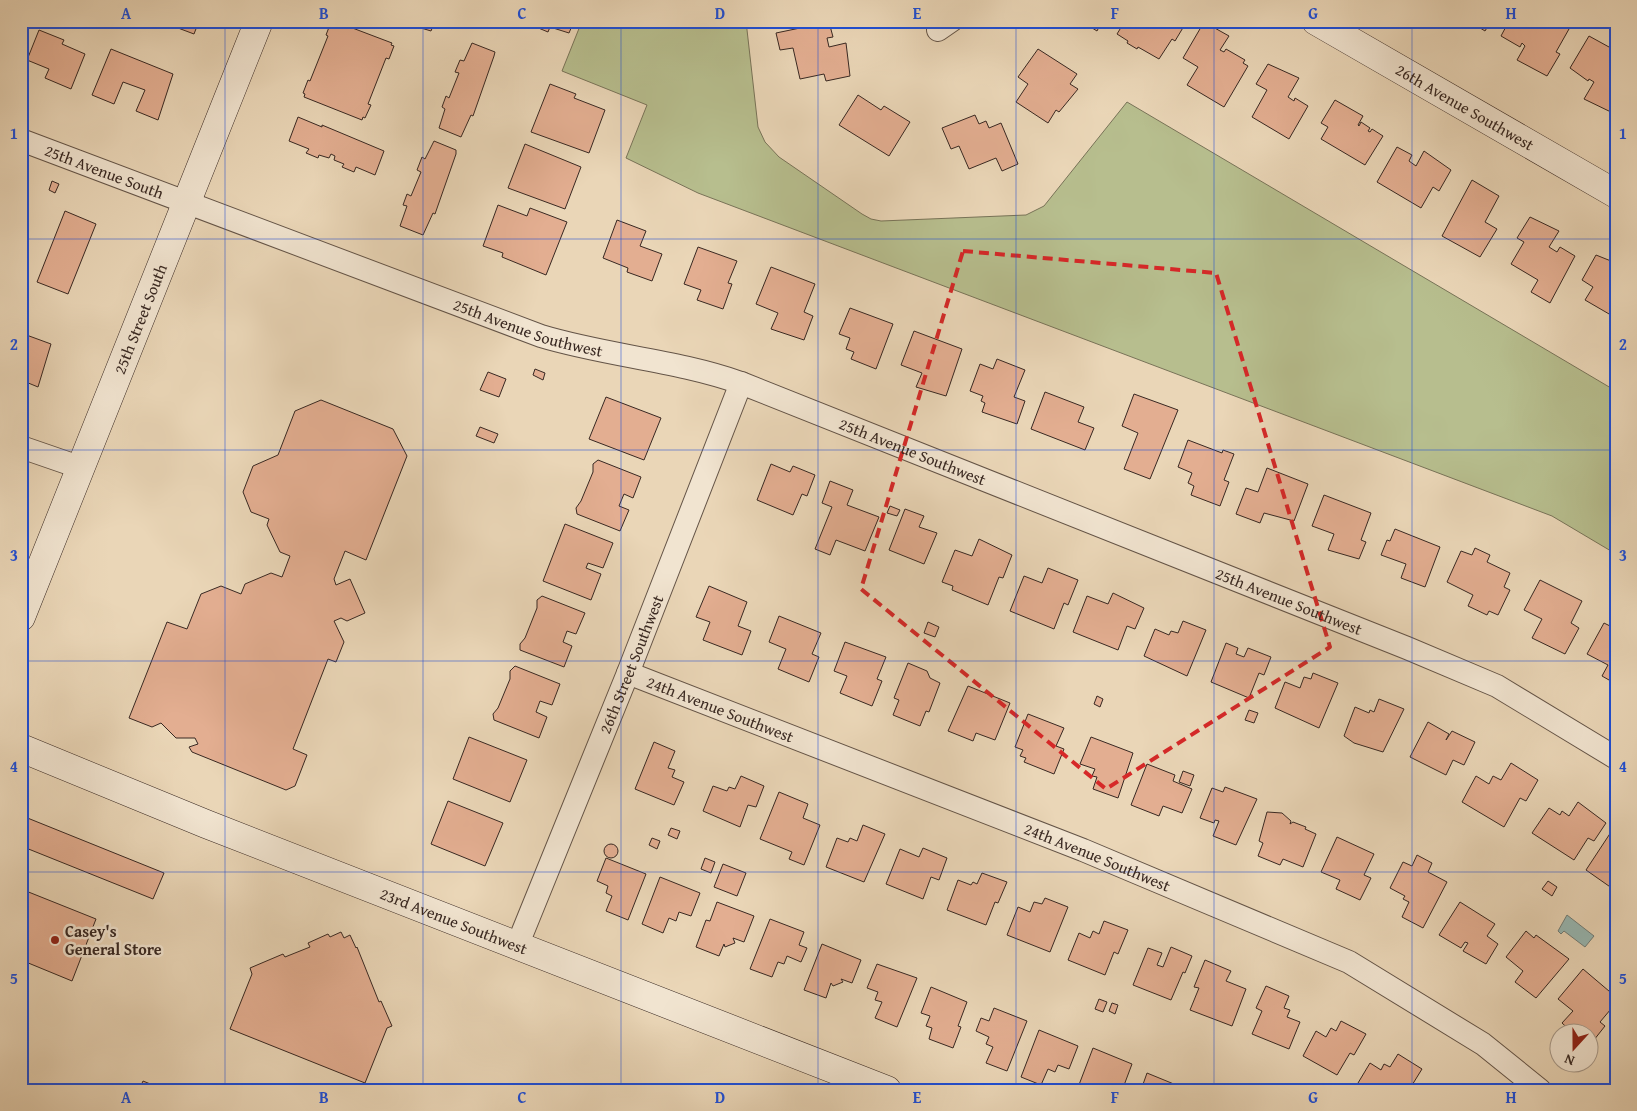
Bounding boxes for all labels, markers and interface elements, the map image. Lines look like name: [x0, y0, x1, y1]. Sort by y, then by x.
text: A: [121, 1, 132, 25]
text: B: [319, 1, 329, 25]
text: C: [517, 1, 527, 25]
text: D: [715, 1, 725, 25]
text: E: [913, 1, 922, 25]
text: F: [1111, 1, 1119, 25]
text: G: [1308, 1, 1318, 25]
text: H: [1505, 1, 1517, 25]
street label: 26th Avenue Southwest: [1391, 58, 1539, 156]
text: 1: [10, 121, 18, 145]
text: 1: [1619, 121, 1627, 145]
street label: 25th Avenue South: [41, 138, 167, 205]
street label: 25th Street South: [107, 260, 173, 378]
street label: 25th Avenue Southwest: [450, 292, 605, 363]
text: 2: [10, 332, 18, 356]
text: 2: [1619, 332, 1627, 356]
street label: 25th Avenue Southwest: [836, 411, 990, 491]
text: 3: [10, 543, 18, 567]
text: 3: [1619, 543, 1627, 567]
street label: 25th Avenue Southwest: [1212, 561, 1366, 641]
street label: 26th Street Southwest: [593, 591, 669, 737]
street label: 24th Avenue Southwest: [643, 669, 798, 749]
text: 4: [10, 754, 18, 778]
text: 4: [1619, 754, 1627, 778]
street label: 24th Avenue Southwest: [1021, 816, 1174, 898]
street label: 23rd Avenue Southwest: [377, 881, 531, 961]
place label: Casey's General Store: [65, 919, 162, 961]
marker: Casey's General Store: [49, 934, 61, 946]
text: 5: [10, 966, 18, 990]
text: 5: [1619, 966, 1627, 990]
north arrow: [1550, 1024, 1600, 1074]
text: N: [1561, 1049, 1577, 1071]
text: A: [121, 1085, 132, 1109]
text: B: [319, 1085, 329, 1109]
text: C: [517, 1085, 527, 1109]
text: D: [715, 1085, 725, 1109]
text: E: [913, 1085, 922, 1109]
text: F: [1111, 1085, 1119, 1109]
text: G: [1308, 1085, 1318, 1109]
text: H: [1505, 1085, 1517, 1109]

